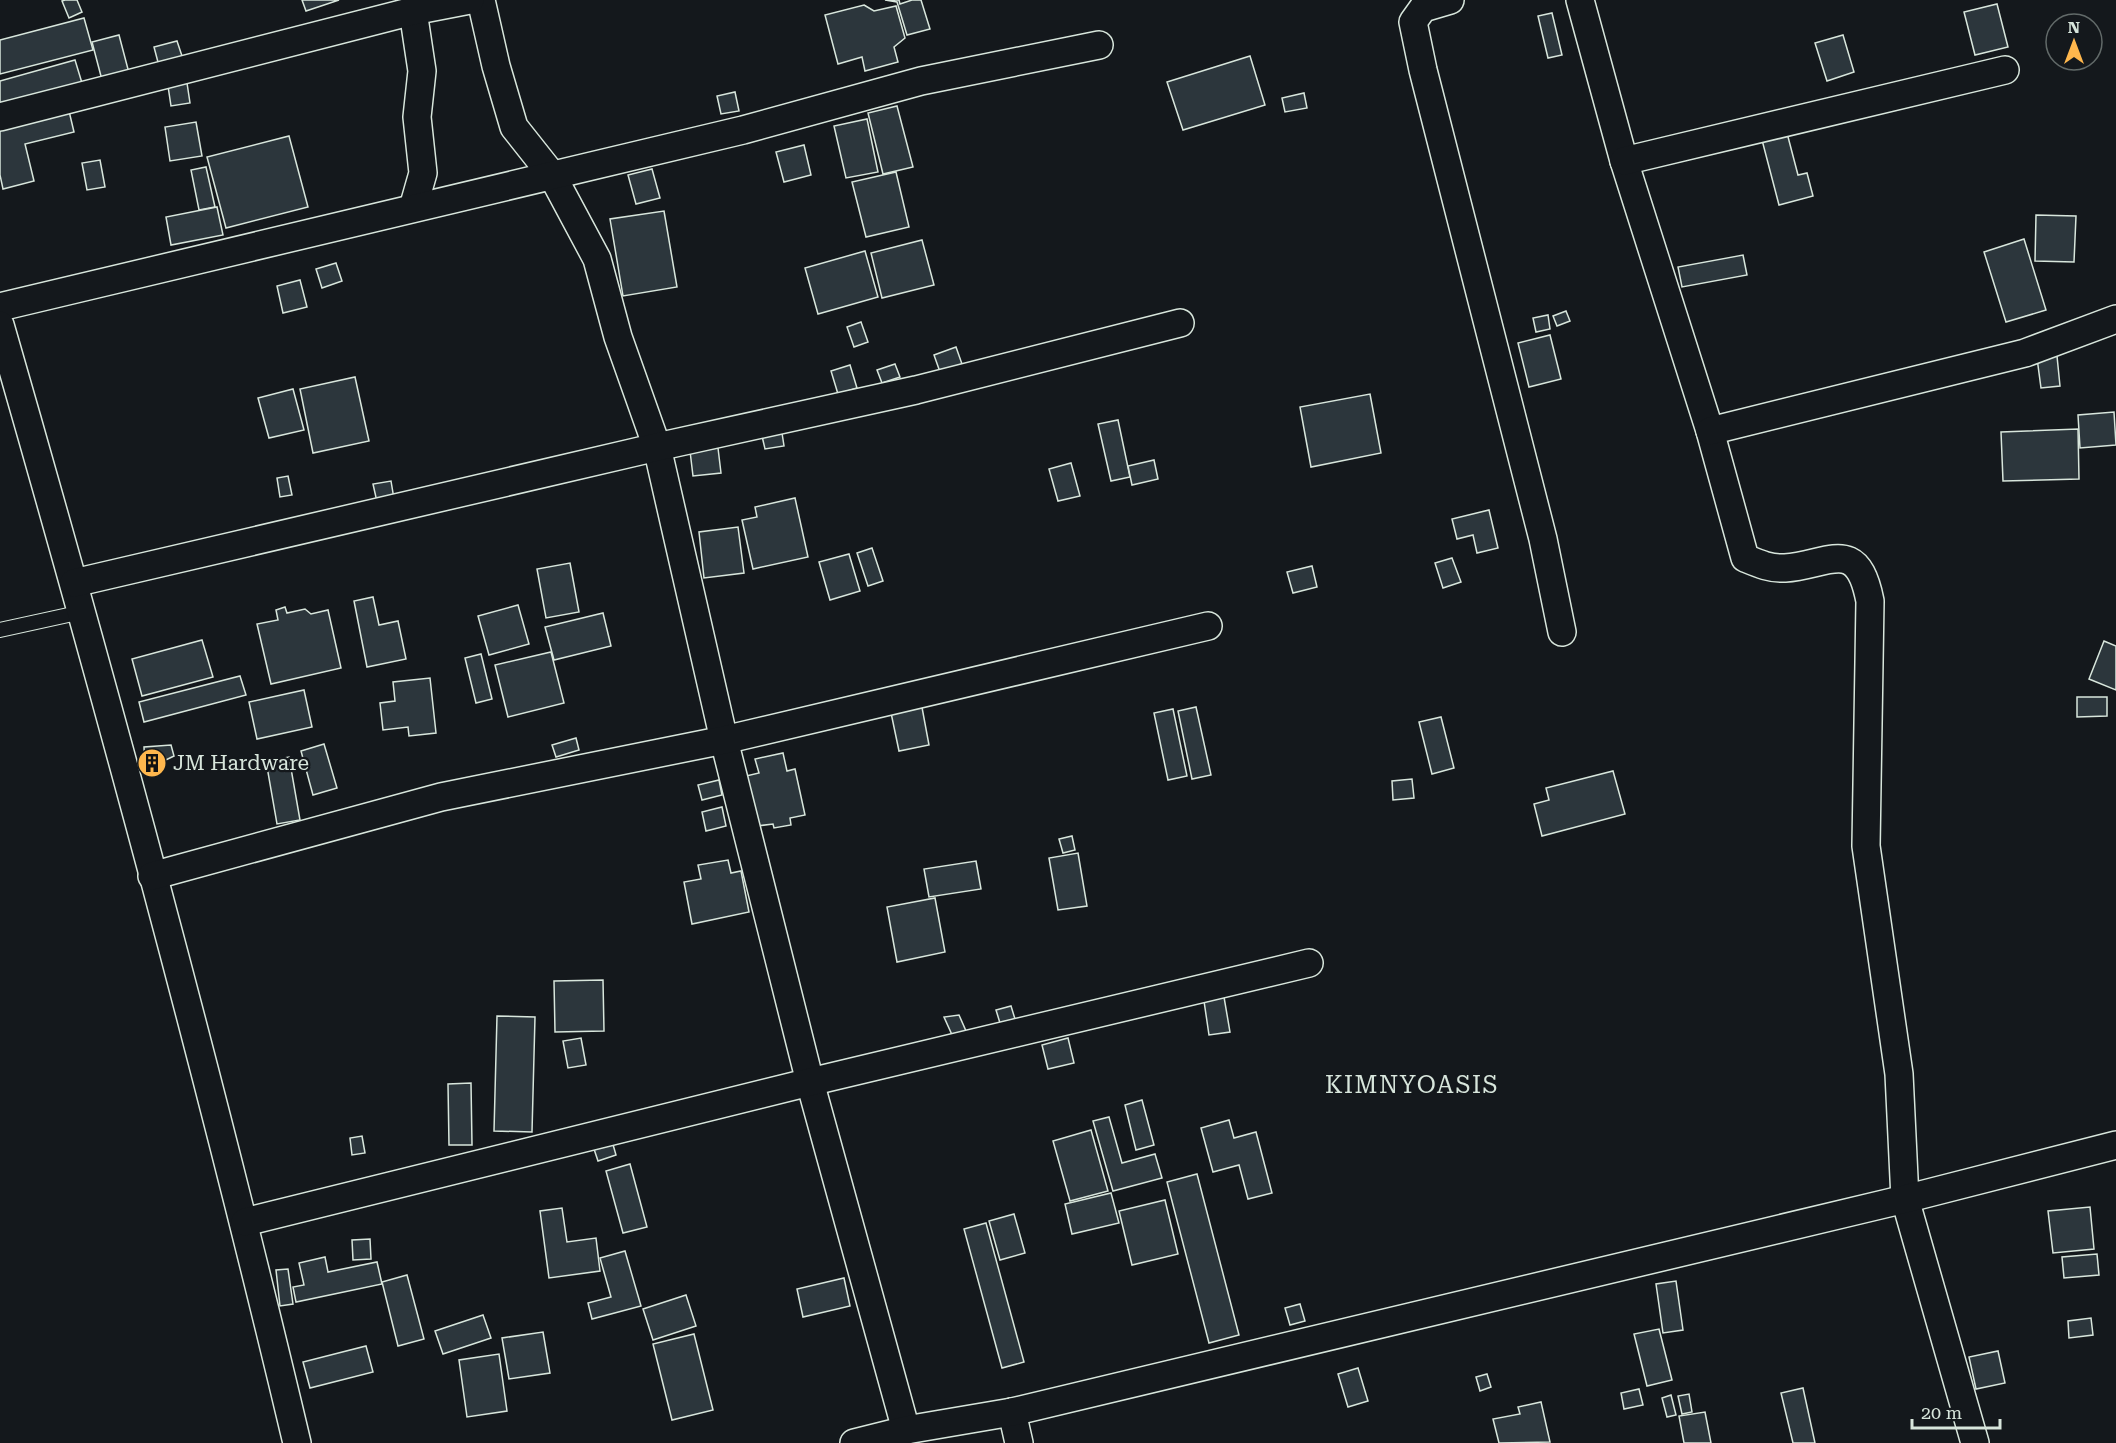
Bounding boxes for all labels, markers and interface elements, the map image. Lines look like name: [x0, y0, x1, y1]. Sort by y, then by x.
north arrow: [2044, 12, 2104, 72]
text: N: [2068, 18, 2080, 37]
building icon: JM Hardware: [136, 747, 168, 779]
place label: JM Hardware: [173, 751, 309, 775]
district label: KIMNYOASIS: [1325, 1071, 1499, 1099]
scale bar: [1912, 1392, 2000, 1430]
text: 20 m: [1921, 1402, 1962, 1423]

